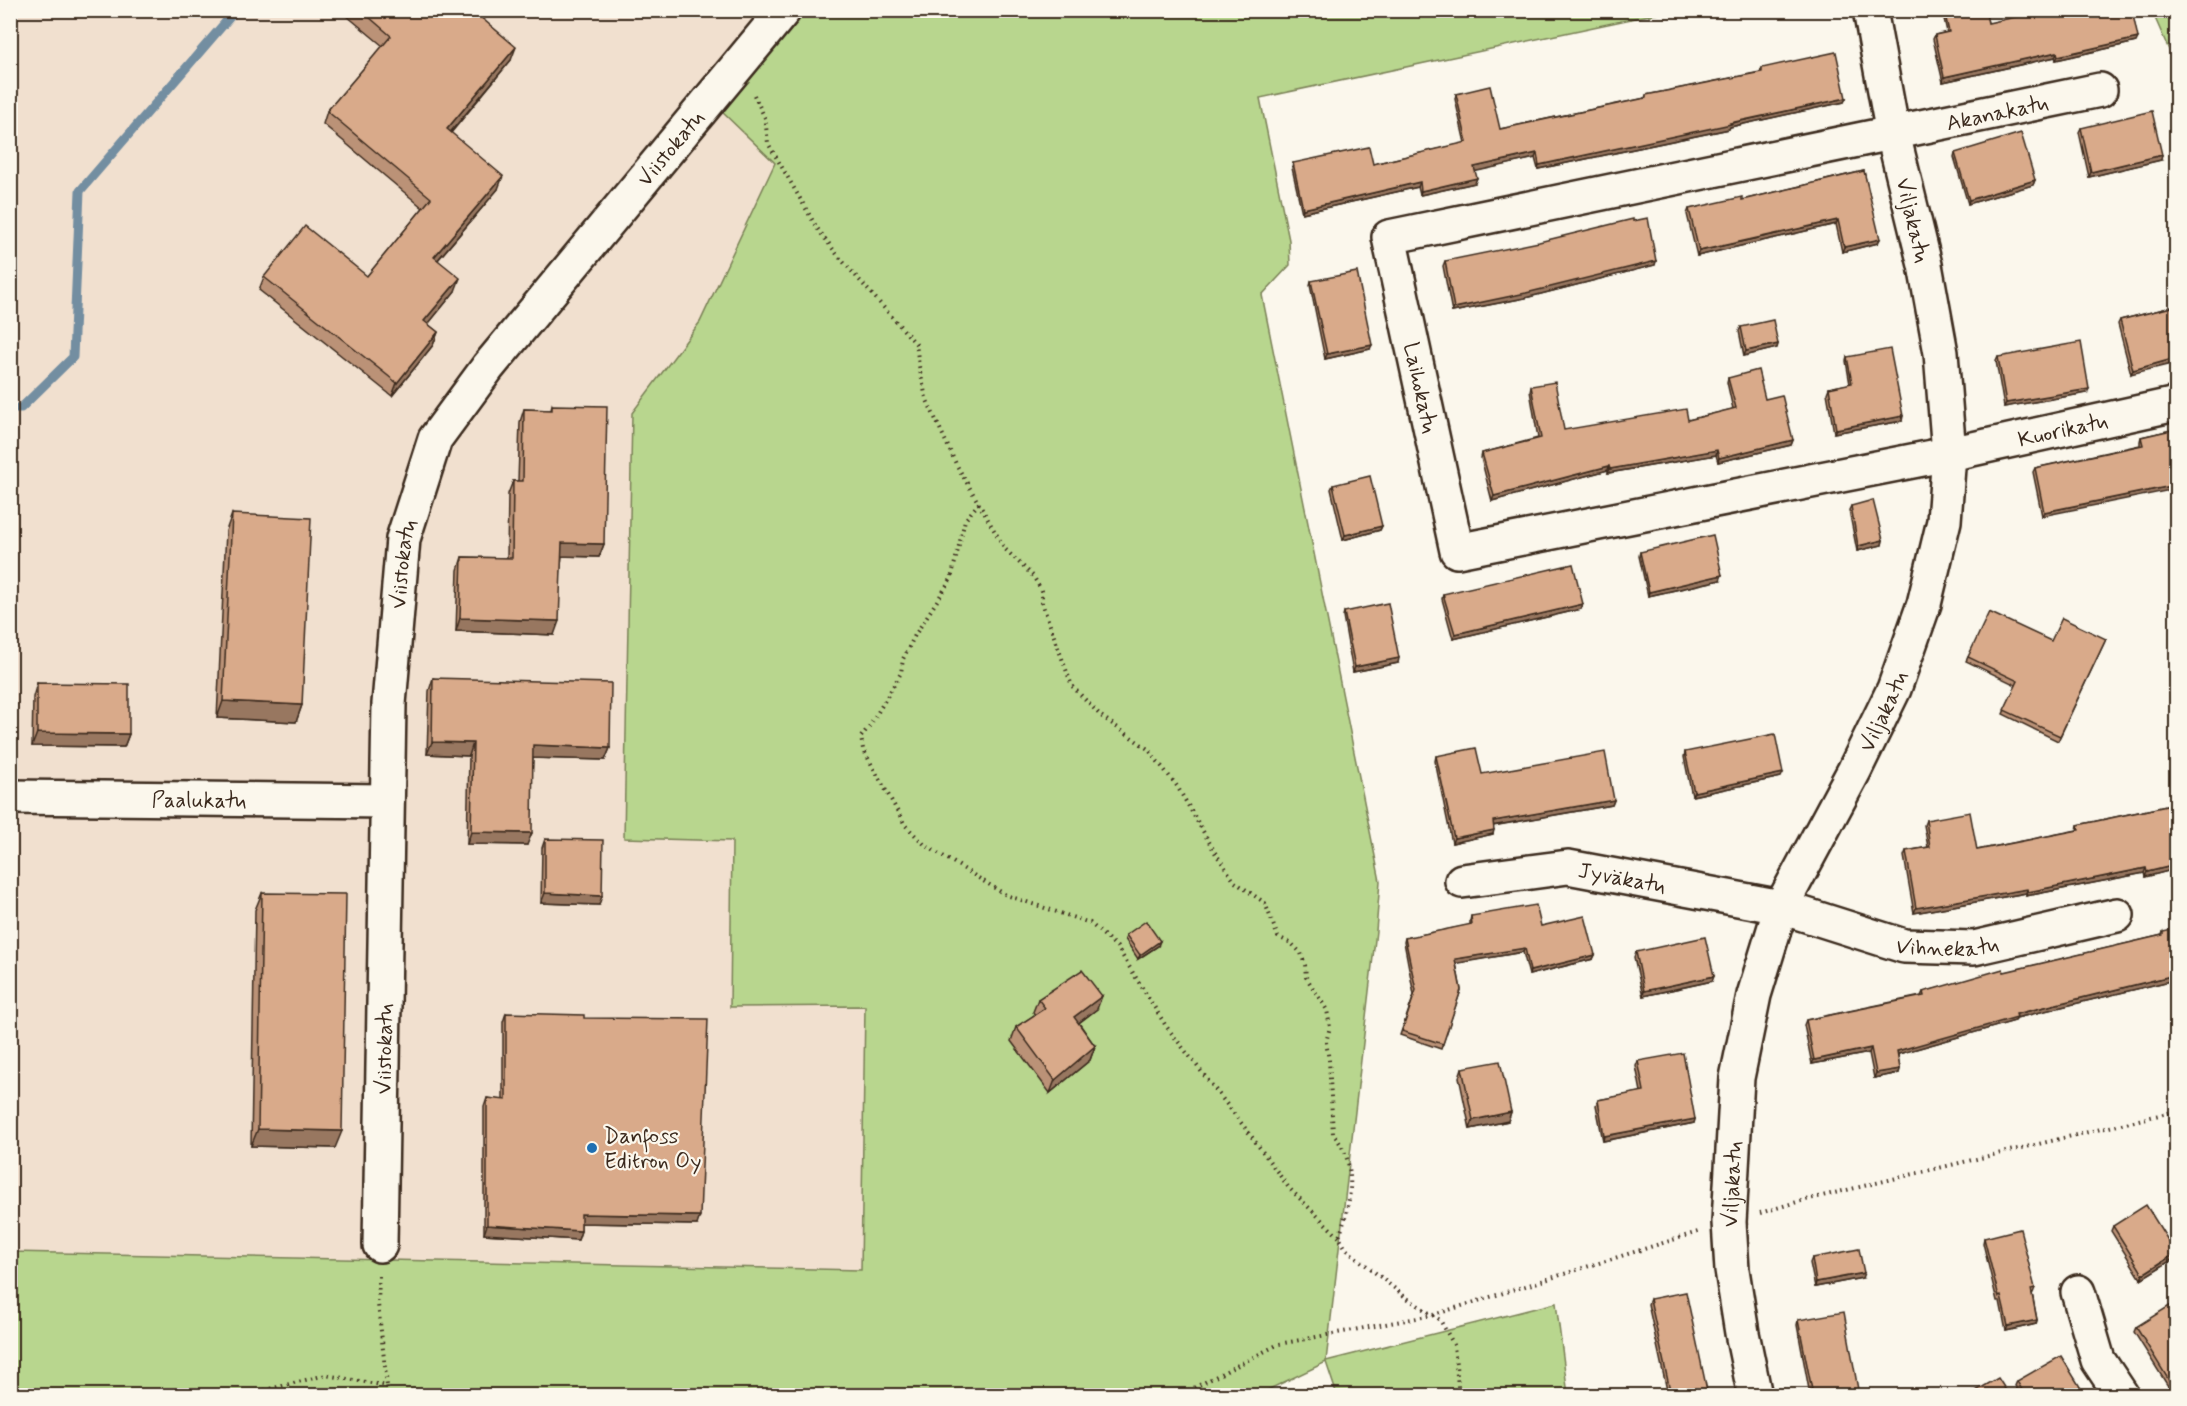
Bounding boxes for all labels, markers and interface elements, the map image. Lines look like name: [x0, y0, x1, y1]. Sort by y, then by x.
street label: Akanakatu: [1944, 89, 2051, 138]
street label: Viistokatu: [632, 105, 711, 193]
street label: Viljakatu: [1889, 175, 1935, 266]
street label: Laihokatu: [1396, 340, 1443, 436]
street label: Kuorikatu: [2015, 408, 2110, 455]
street label: Viistokatu: [385, 516, 425, 610]
street label: Viljakatu: [1853, 668, 1915, 757]
street label: Paalukatu: [152, 787, 246, 816]
street label: Jyväkatu: [1576, 857, 1668, 901]
street label: Vihnekatu: [1892, 931, 2002, 964]
street label: Viistokatu: [371, 1004, 400, 1095]
place label: Danfoss Editron Oy: [604, 1123, 701, 1176]
marker: Danfoss Editron Oy: [585, 1141, 599, 1155]
street label: Viljakatu: [1717, 1141, 1749, 1228]

